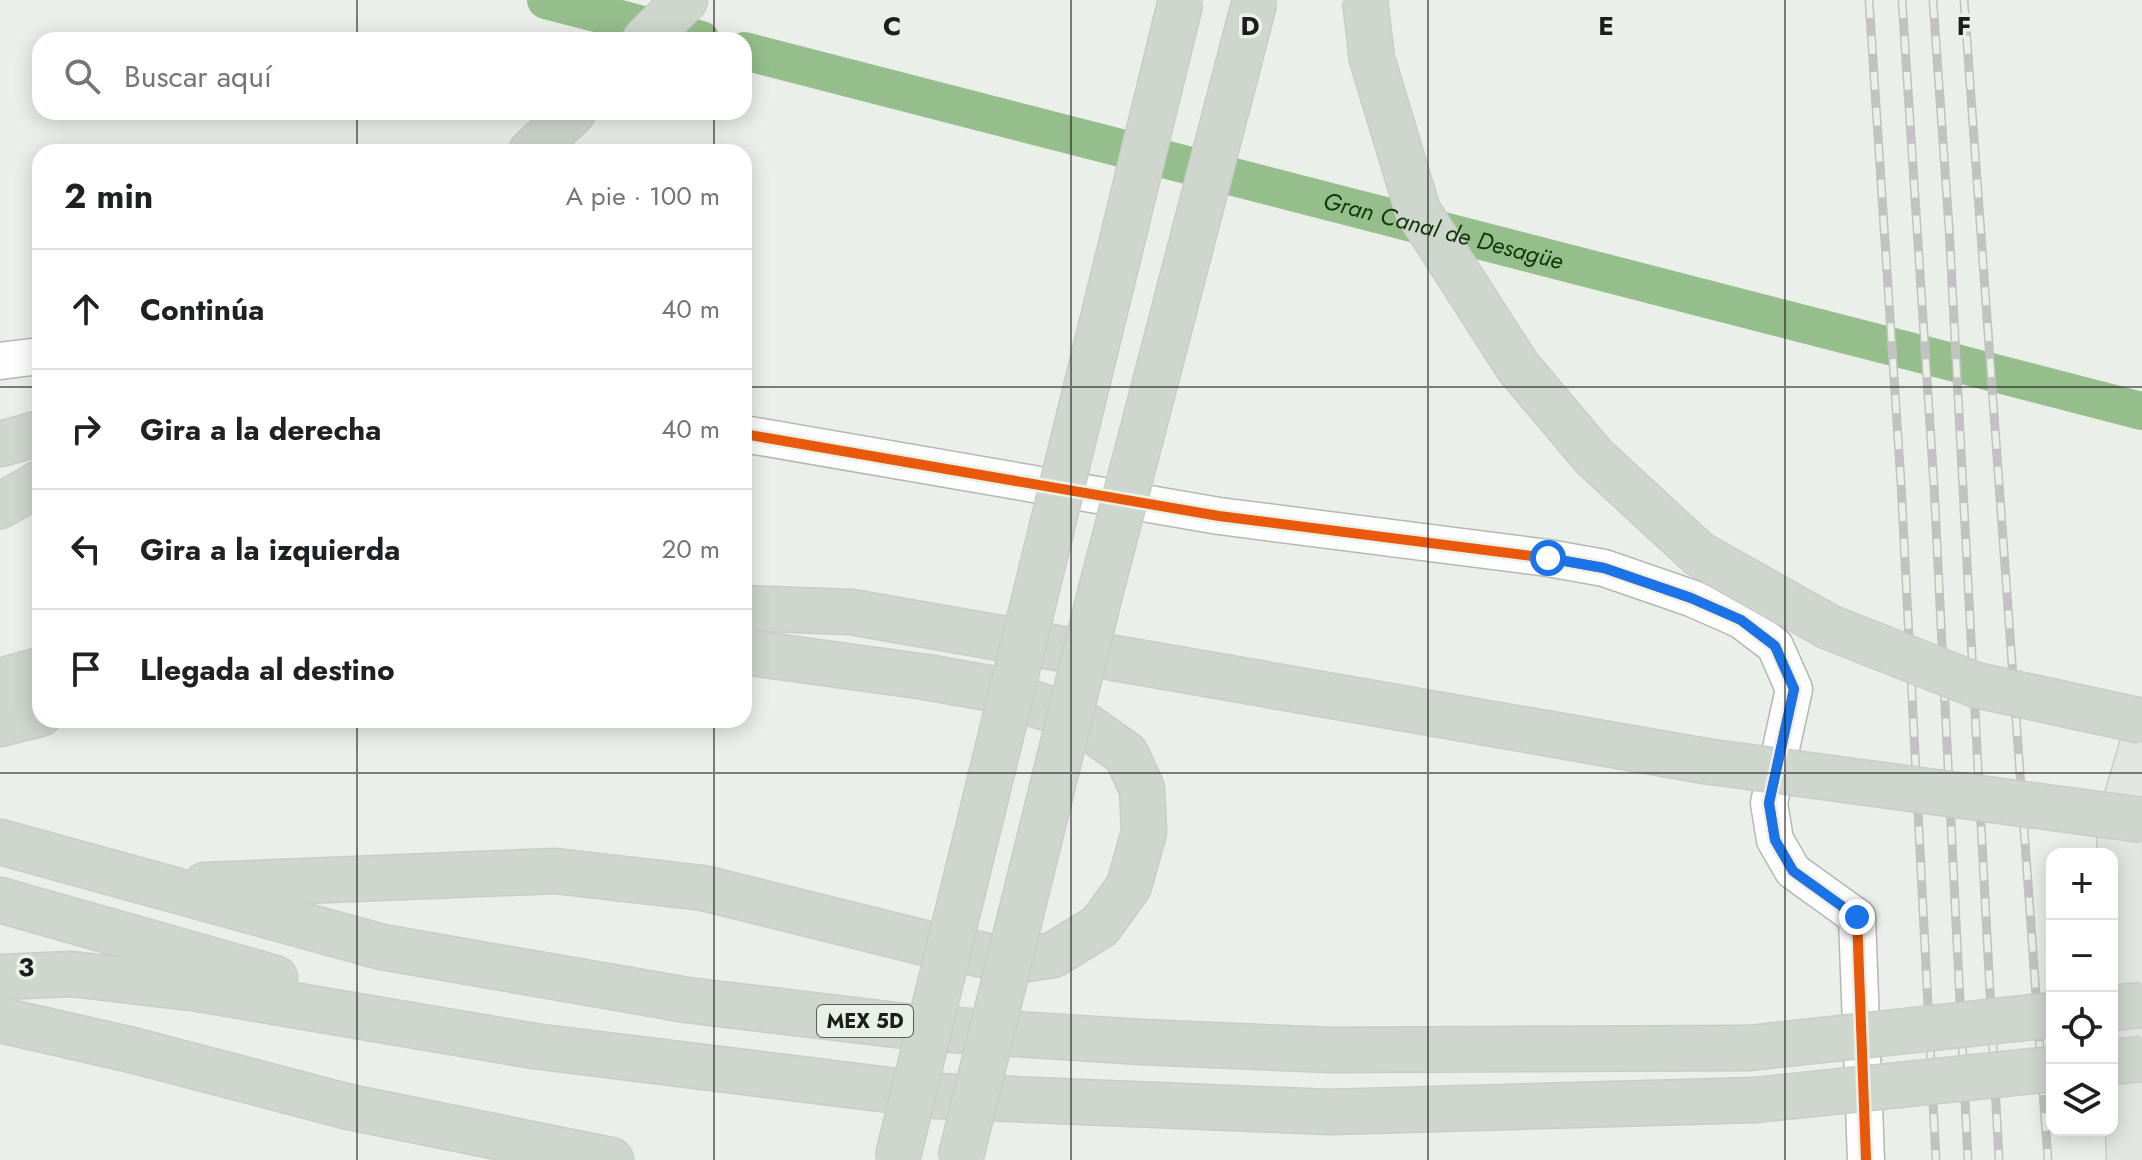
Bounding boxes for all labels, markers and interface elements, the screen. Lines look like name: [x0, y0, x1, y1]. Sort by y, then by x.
text: C: [883, 7, 901, 45]
text: D: [1240, 7, 1260, 45]
text: E: [1598, 7, 1614, 45]
text: F: [1957, 7, 1971, 45]
search box: [32, 32, 752, 120]
icon: search: [60, 54, 104, 98]
text: Buscar aquí: [124, 55, 272, 98]
text: 2 min: [64, 172, 153, 221]
text: A pie · 100 m: [566, 177, 720, 215]
water label: Gran Canal de Desagüe: [1320, 183, 1567, 278]
icon: ahead: [64, 287, 108, 331]
text: Continúa: [140, 288, 264, 331]
text: 40 m: [661, 290, 720, 328]
icon: right: [64, 407, 108, 451]
text: Gira a la derecha: [140, 408, 381, 451]
text: 40 m: [661, 410, 720, 448]
icon: left: [64, 527, 108, 571]
text: Gira a la izquierda: [140, 528, 400, 571]
text: 20 m: [662, 530, 720, 568]
route start: [1530, 540, 1566, 576]
icon: arrive: [64, 647, 108, 691]
text: Llegada al destino: [140, 648, 395, 691]
map controls: [2046, 848, 2118, 1136]
button: +: [2046, 848, 2118, 920]
route end: [1839, 899, 1875, 935]
button: −: [2046, 920, 2118, 992]
text: 3: [18, 948, 34, 986]
button: locate: [2046, 992, 2118, 1064]
road number: MEX 5D: [817, 1005, 913, 1037]
button: layers: [2046, 1064, 2118, 1136]

